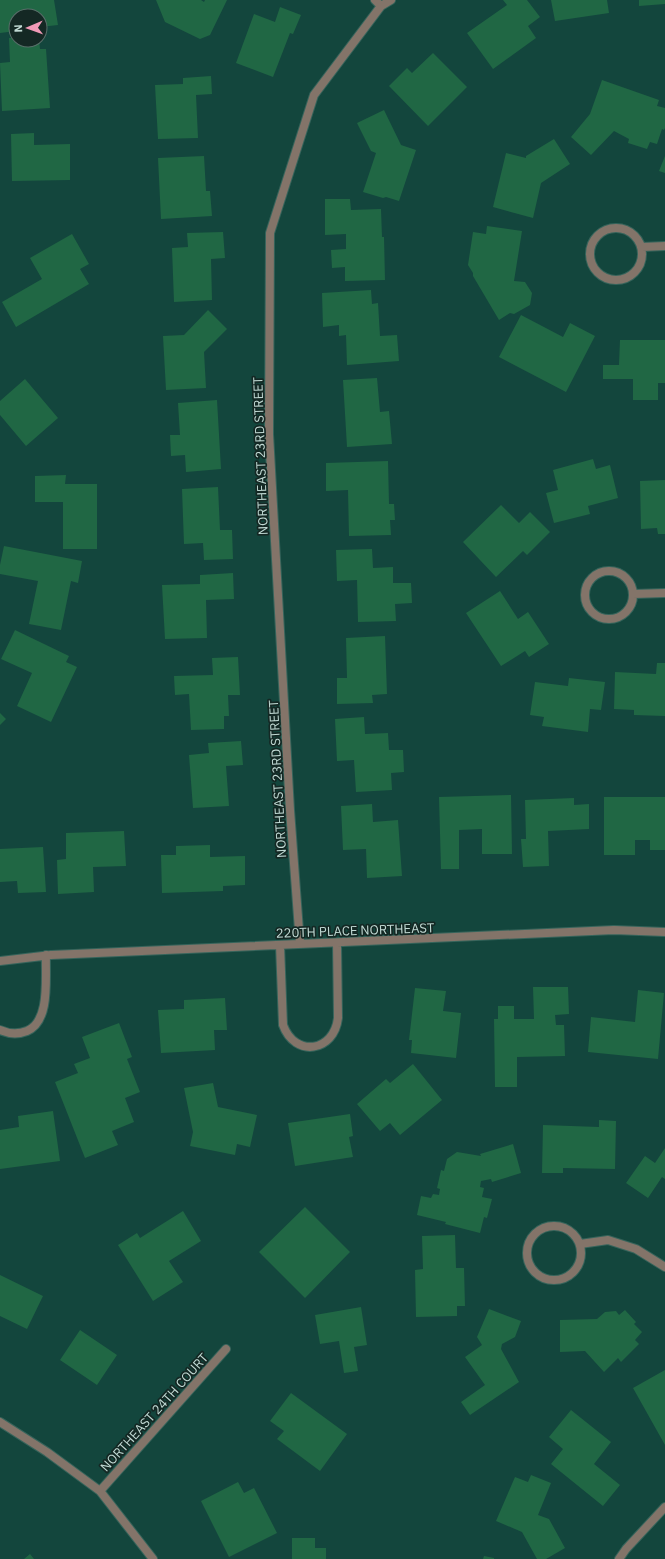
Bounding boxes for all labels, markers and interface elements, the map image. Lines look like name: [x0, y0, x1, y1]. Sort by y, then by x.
north arrow: [8, 8, 48, 48]
text: N: [11, 24, 25, 33]
street label: NORTHEAST 23RD STREET: [249, 376, 272, 535]
street label: NORTHEAST 23RD STREET: [265, 699, 290, 858]
street label: 220TH PLACE NORTHEAST: [276, 919, 435, 942]
street label: NORTHEAST 24TH COURT: [97, 1349, 212, 1475]

